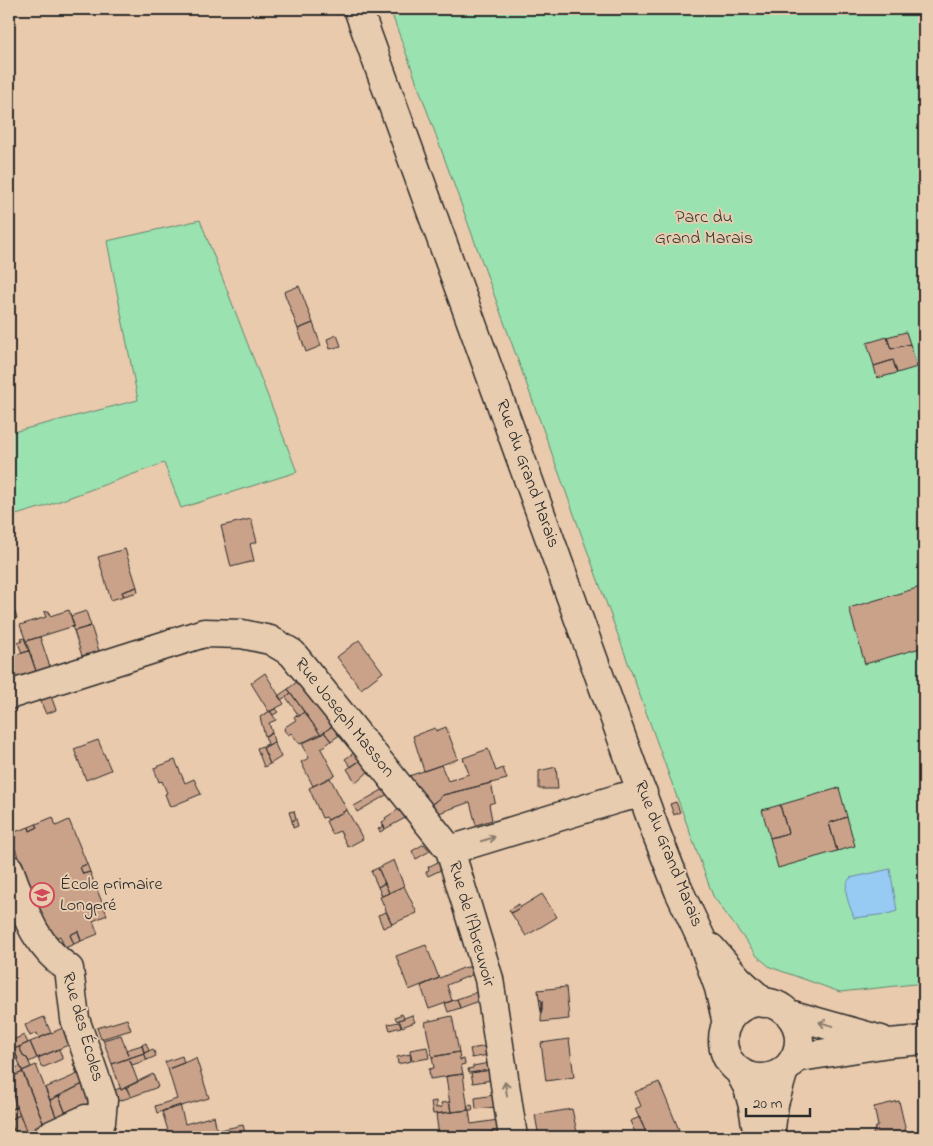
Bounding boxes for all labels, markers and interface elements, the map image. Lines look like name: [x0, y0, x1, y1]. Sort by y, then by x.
park label: Parc du Grand Marais: [655, 205, 753, 252]
street label: Rue du Grand Marais: [488, 396, 566, 552]
street label: Rue Joseph Masson: [287, 652, 401, 784]
street label: Rue du Grand Marais: [627, 777, 709, 931]
one-way arrow: [479, 833, 495, 843]
street label: Rue de l'Abreuvoir: [441, 858, 502, 990]
place label: École primaire Longpré: [60, 872, 163, 920]
school or university icon: École primaire Longpré: [29, 882, 55, 908]
street label: Rue des Écoles: [54, 969, 110, 1085]
one-way arrow: [818, 1018, 834, 1028]
one-way arrow: [500, 1081, 510, 1097]
scale bar: [746, 1086, 809, 1118]
text: 20 m: [753, 1093, 783, 1115]

